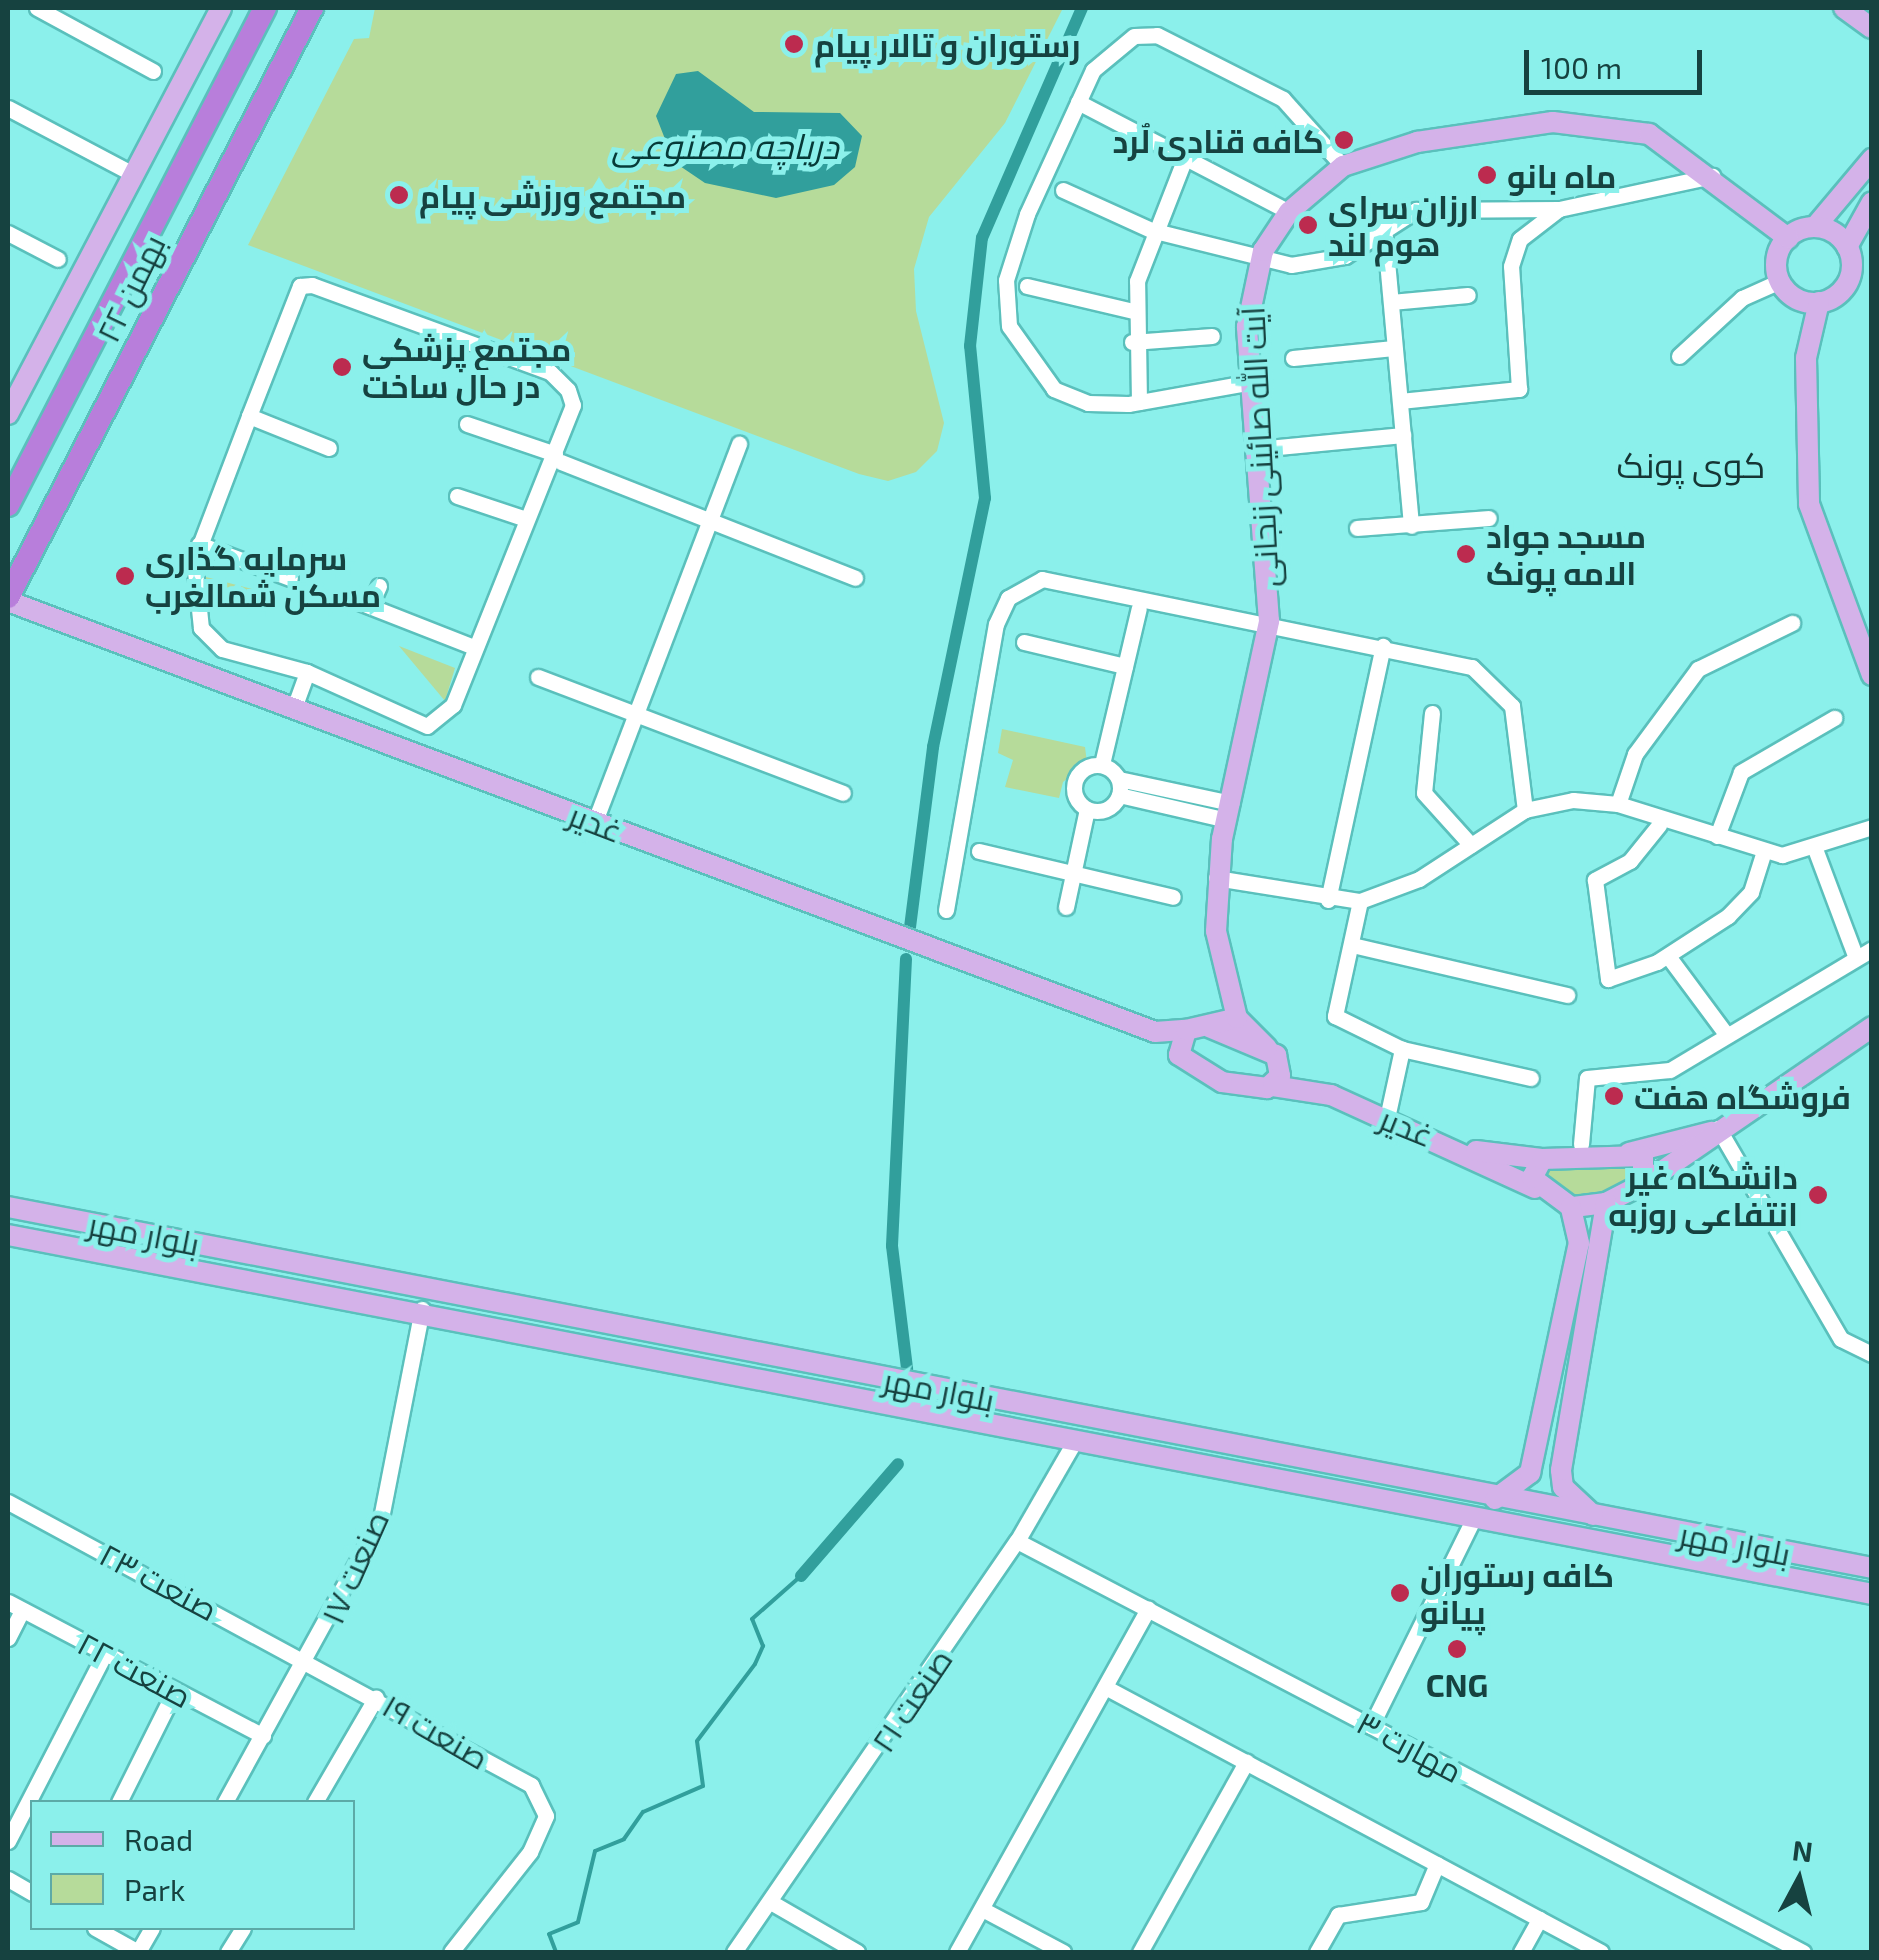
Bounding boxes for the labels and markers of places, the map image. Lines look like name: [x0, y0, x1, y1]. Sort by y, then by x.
place label: رستوران و تالار پیام: [814, 25, 1081, 63]
marker: رستوران و تالار پیام: [783, 33, 805, 55]
place label: کافه قنادی لٌرد: [1112, 121, 1324, 159]
marker: کافه قنادی لٌرد: [1333, 129, 1355, 151]
place label: ماه بانو: [1507, 156, 1616, 194]
marker: ماه بانو: [1476, 164, 1498, 186]
place label: مجتمع ورزشی پیام: [419, 176, 686, 214]
marker: مجتمع ورزشی پیام: [388, 184, 410, 206]
place label: ارزان سرای هوم لند: [1328, 188, 1479, 263]
marker: ارزان سرای هوم لند: [1297, 214, 1319, 236]
place label: مجتمع پزشکی در حال ساخت: [362, 330, 571, 405]
marker: مجتمع پزشکی در حال ساخت: [331, 356, 353, 378]
place label: مسجد جواد الامه پونک: [1486, 517, 1646, 592]
place label: سرمایه گذاری مسکن شمالغرب: [145, 539, 381, 614]
marker: مسجد جواد الامه پونک: [1455, 543, 1477, 565]
marker: سرمایه گذاری مسکن شمالغرب: [114, 565, 136, 587]
place label: فروشگاه هفت: [1634, 1077, 1851, 1115]
marker: فروشگاه هفت: [1603, 1085, 1625, 1107]
place label: دانشگاه غیر انتفاعی روزبه: [1608, 1158, 1798, 1233]
marker: دانشگاه غیر انتفاعی روزبه: [1807, 1184, 1829, 1206]
place label: كافه رستوران پيانو: [1420, 1556, 1614, 1631]
marker: كافه رستوران پيانو: [1389, 1582, 1411, 1604]
marker: CNG: [1446, 1638, 1468, 1660]
place label: CNG: [1426, 1665, 1488, 1703]

